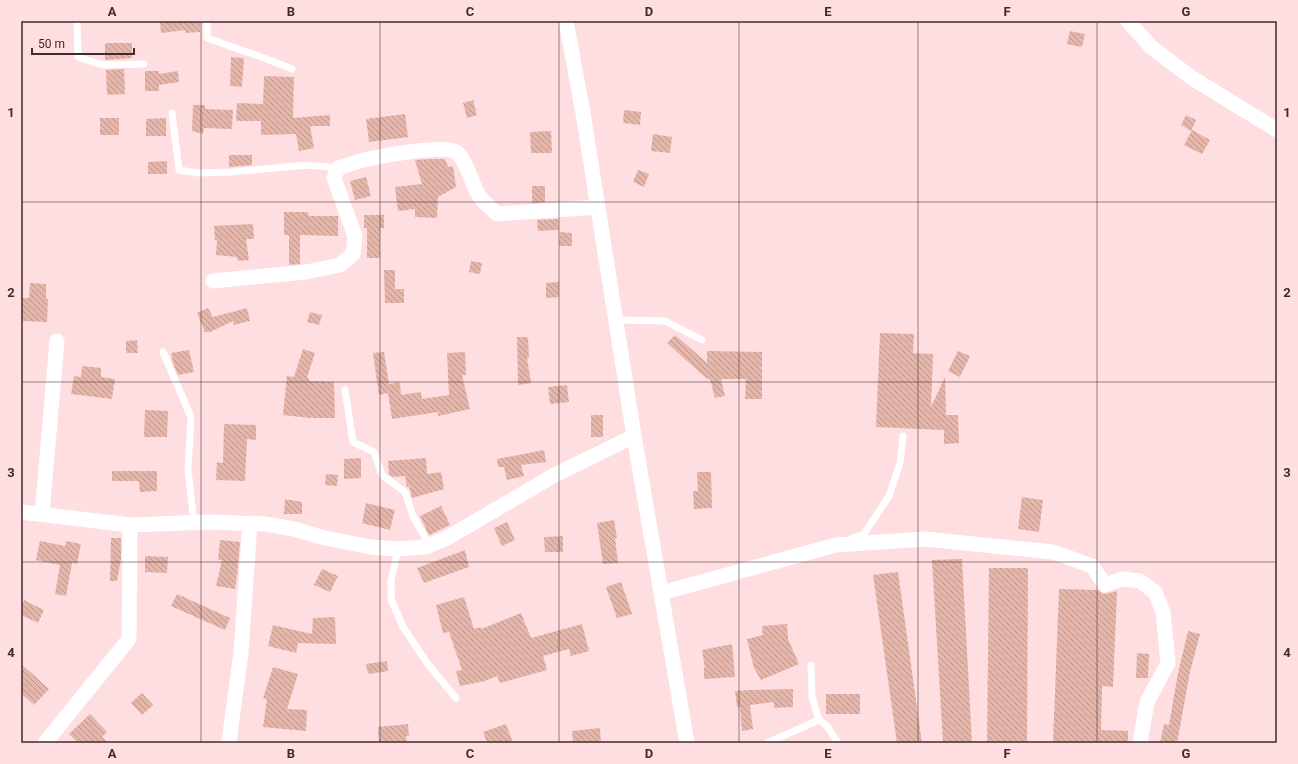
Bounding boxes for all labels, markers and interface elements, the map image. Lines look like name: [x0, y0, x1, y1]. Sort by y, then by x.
text: A: [108, 4, 117, 19]
text: B: [287, 4, 295, 19]
text: C: [466, 4, 475, 19]
text: D: [645, 4, 653, 19]
text: E: [824, 4, 832, 19]
text: F: [1003, 4, 1011, 19]
text: G: [1182, 4, 1191, 19]
scale bar: [32, 30, 134, 56]
text: 50 m: [38, 37, 65, 51]
text: 1: [7, 105, 15, 120]
text: 1: [1283, 105, 1291, 120]
text: 2: [7, 285, 15, 300]
text: 2: [1283, 285, 1291, 300]
text: 3: [7, 465, 15, 480]
text: 3: [1283, 465, 1291, 480]
text: 4: [7, 645, 15, 660]
text: 4: [1283, 645, 1291, 660]
text: A: [108, 746, 117, 761]
text: B: [287, 746, 295, 761]
text: C: [466, 746, 475, 761]
text: D: [645, 746, 653, 761]
text: E: [824, 746, 832, 761]
text: F: [1003, 746, 1011, 761]
text: G: [1182, 746, 1191, 761]

